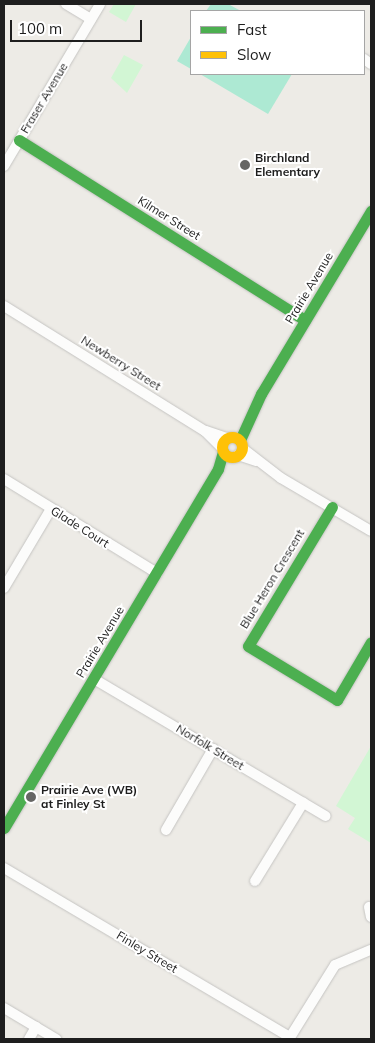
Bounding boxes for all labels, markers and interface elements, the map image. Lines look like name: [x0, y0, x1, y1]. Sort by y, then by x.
scale bar: [12, 10, 145, 42]
legend: [190, 10, 365, 75]
text: 100 m: [18, 19, 62, 38]
text: Fast: [237, 20, 267, 39]
text: Slow: [237, 45, 271, 64]
street label: Fraser Avenue: [17, 60, 71, 136]
place label: Birchland Elementary: [255, 151, 320, 179]
marker: Birchland Elementary: [239, 159, 251, 171]
street label: Kilmer Street: [135, 193, 203, 243]
street label: Prairie Avenue: [282, 250, 336, 326]
street label: Newberry Street: [78, 333, 164, 393]
street label: Glade Court: [48, 503, 112, 551]
street label: Blue Heron Crescent: [237, 527, 307, 631]
street label: Prairie Avenue: [73, 604, 127, 680]
street label: Norfolk Street: [173, 721, 247, 773]
place label: Prairie Ave (WB) at Finley St: [41, 783, 137, 811]
marker: Prairie Ave (WB) at Finley St: [25, 791, 37, 803]
street label: Finley Street: [114, 928, 180, 976]

